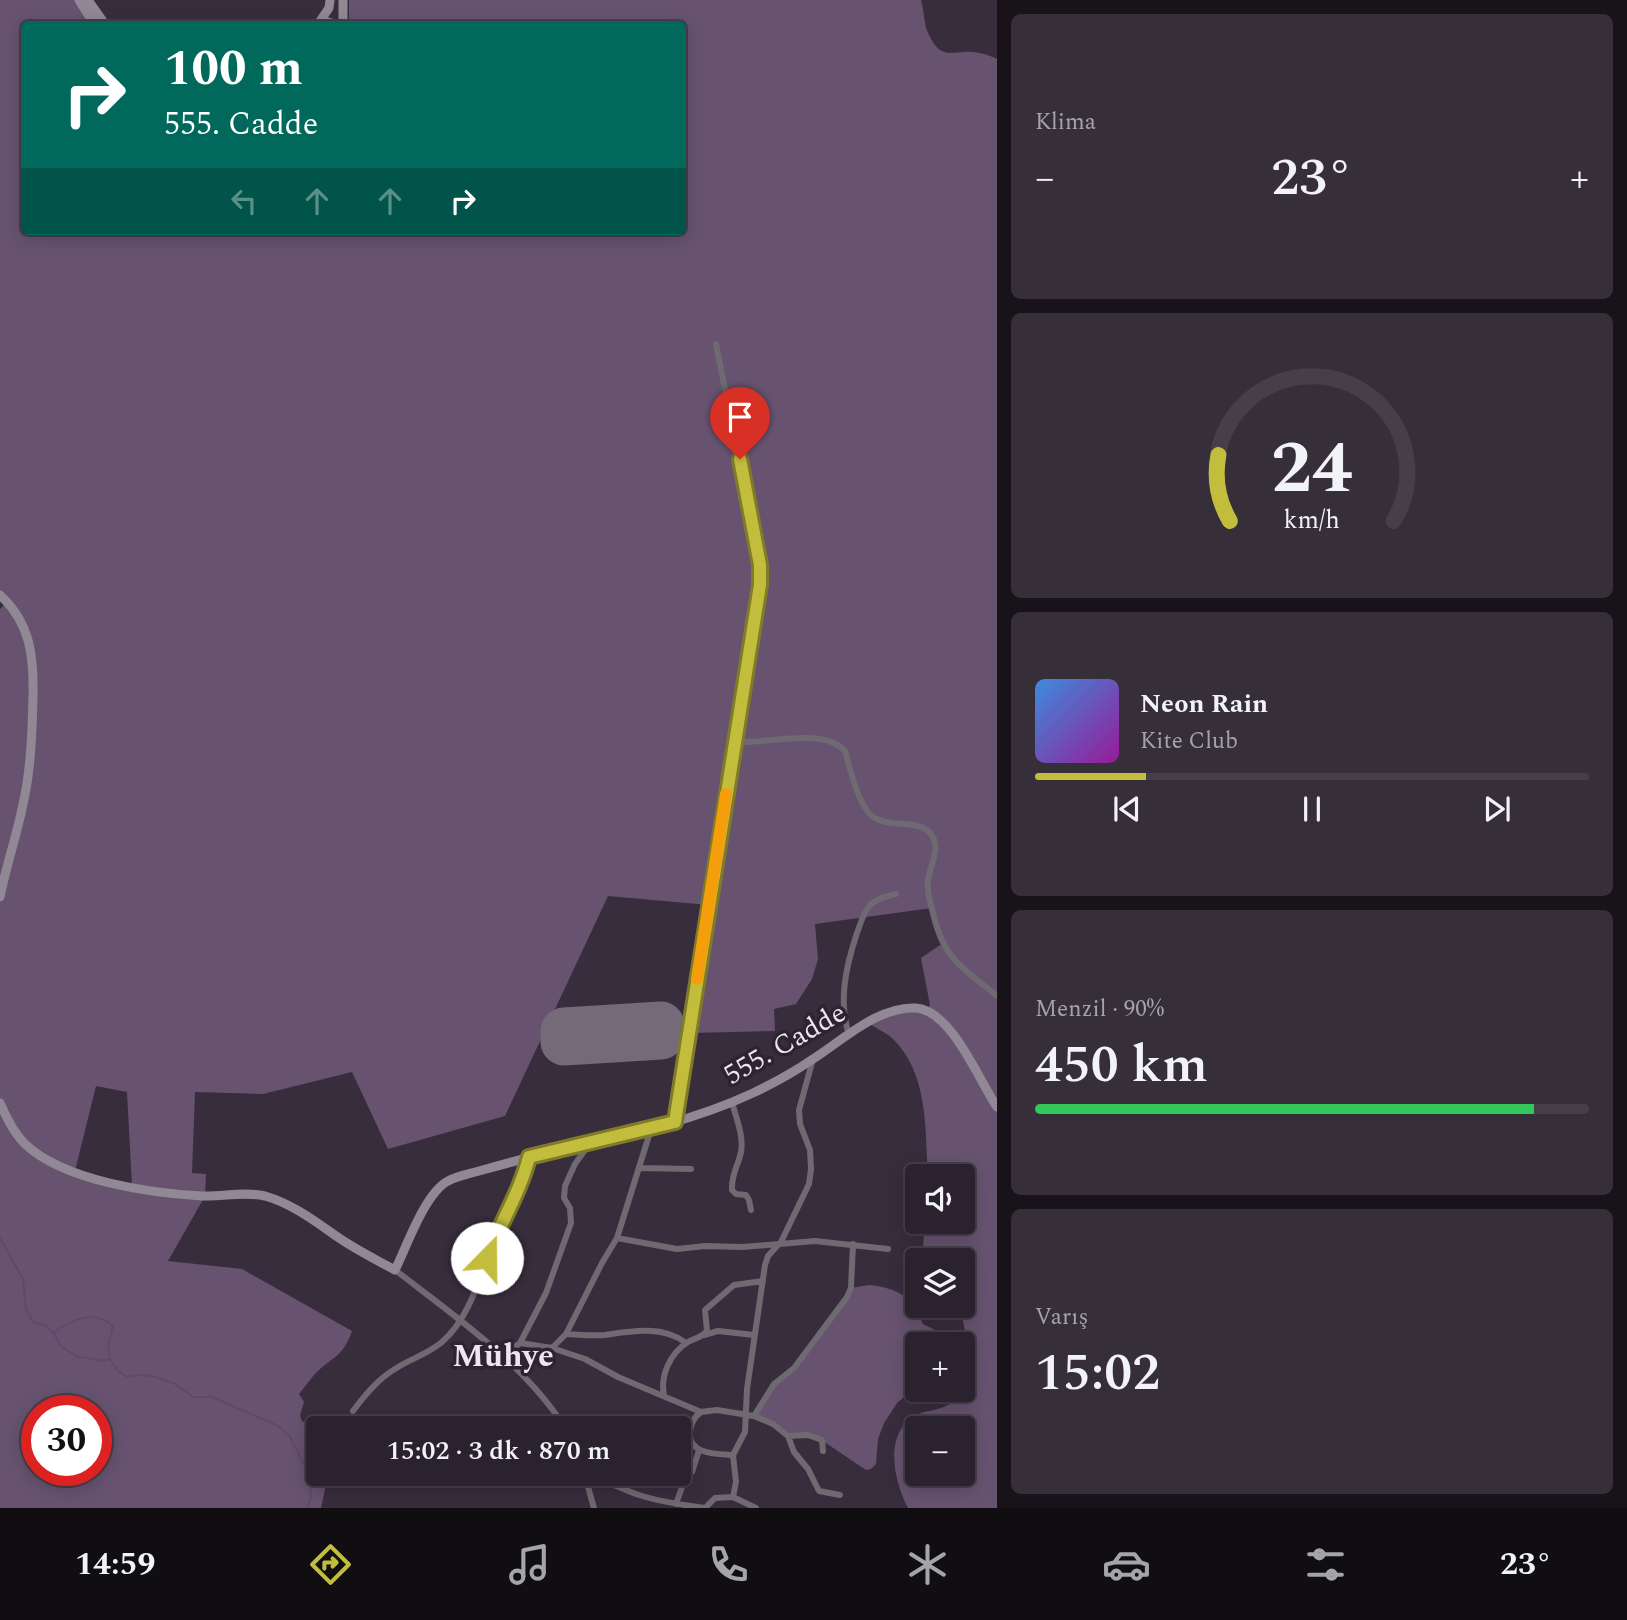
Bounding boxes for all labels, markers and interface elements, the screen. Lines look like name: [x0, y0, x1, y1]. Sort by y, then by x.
text: 100 m: [164, 32, 303, 107]
icon: right: [49, 49, 140, 140]
text: 555. Cadde: [164, 100, 318, 149]
text: Klima: [1035, 105, 1096, 140]
text: 23°: [1271, 139, 1353, 218]
text: −: [1035, 150, 1054, 208]
text: +: [1570, 150, 1589, 208]
icon: left: [225, 182, 263, 220]
icon: ahead: [298, 182, 336, 220]
icon: ahead: [371, 182, 409, 220]
icon: right: [444, 182, 482, 220]
pin: [710, 387, 770, 459]
icon: arrive: [721, 398, 759, 436]
text: 24: [1271, 415, 1353, 526]
text: km/h: [1284, 502, 1340, 540]
text: Neon Rain: [1140, 684, 1268, 724]
text: Kite Club: [1140, 724, 1238, 759]
icon: previous: [1108, 790, 1146, 828]
icon: pause: [1293, 790, 1331, 828]
icon: next: [1478, 790, 1516, 828]
street label: 555. Cadde: [716, 992, 854, 1096]
text: Menzil · 90%: [1035, 992, 1164, 1027]
text: 450 km: [1035, 1026, 1208, 1105]
map controls: [905, 1164, 975, 1486]
button: sound: [905, 1164, 975, 1234]
position arrow: [450, 1221, 524, 1295]
button: layers: [905, 1248, 975, 1318]
text: Varış: [1035, 1300, 1088, 1335]
district label: Mühye: [452, 1332, 554, 1381]
button: +: [905, 1332, 975, 1402]
text: 15:02: [1035, 1334, 1160, 1413]
speed limit sign: 30: [21, 1395, 112, 1486]
button: −: [905, 1416, 975, 1486]
text: 15:02 · 3 dk · 870 m: [387, 1431, 610, 1471]
text: 14:59: [75, 1540, 155, 1589]
icon: directions: [306, 1540, 355, 1589]
icon: music: [505, 1540, 554, 1589]
icon: phone: [704, 1540, 753, 1589]
icon: climate: [903, 1540, 952, 1589]
icon: car: [1102, 1540, 1151, 1589]
icon: filters: [1301, 1540, 1350, 1589]
text: 23°: [1500, 1540, 1552, 1589]

